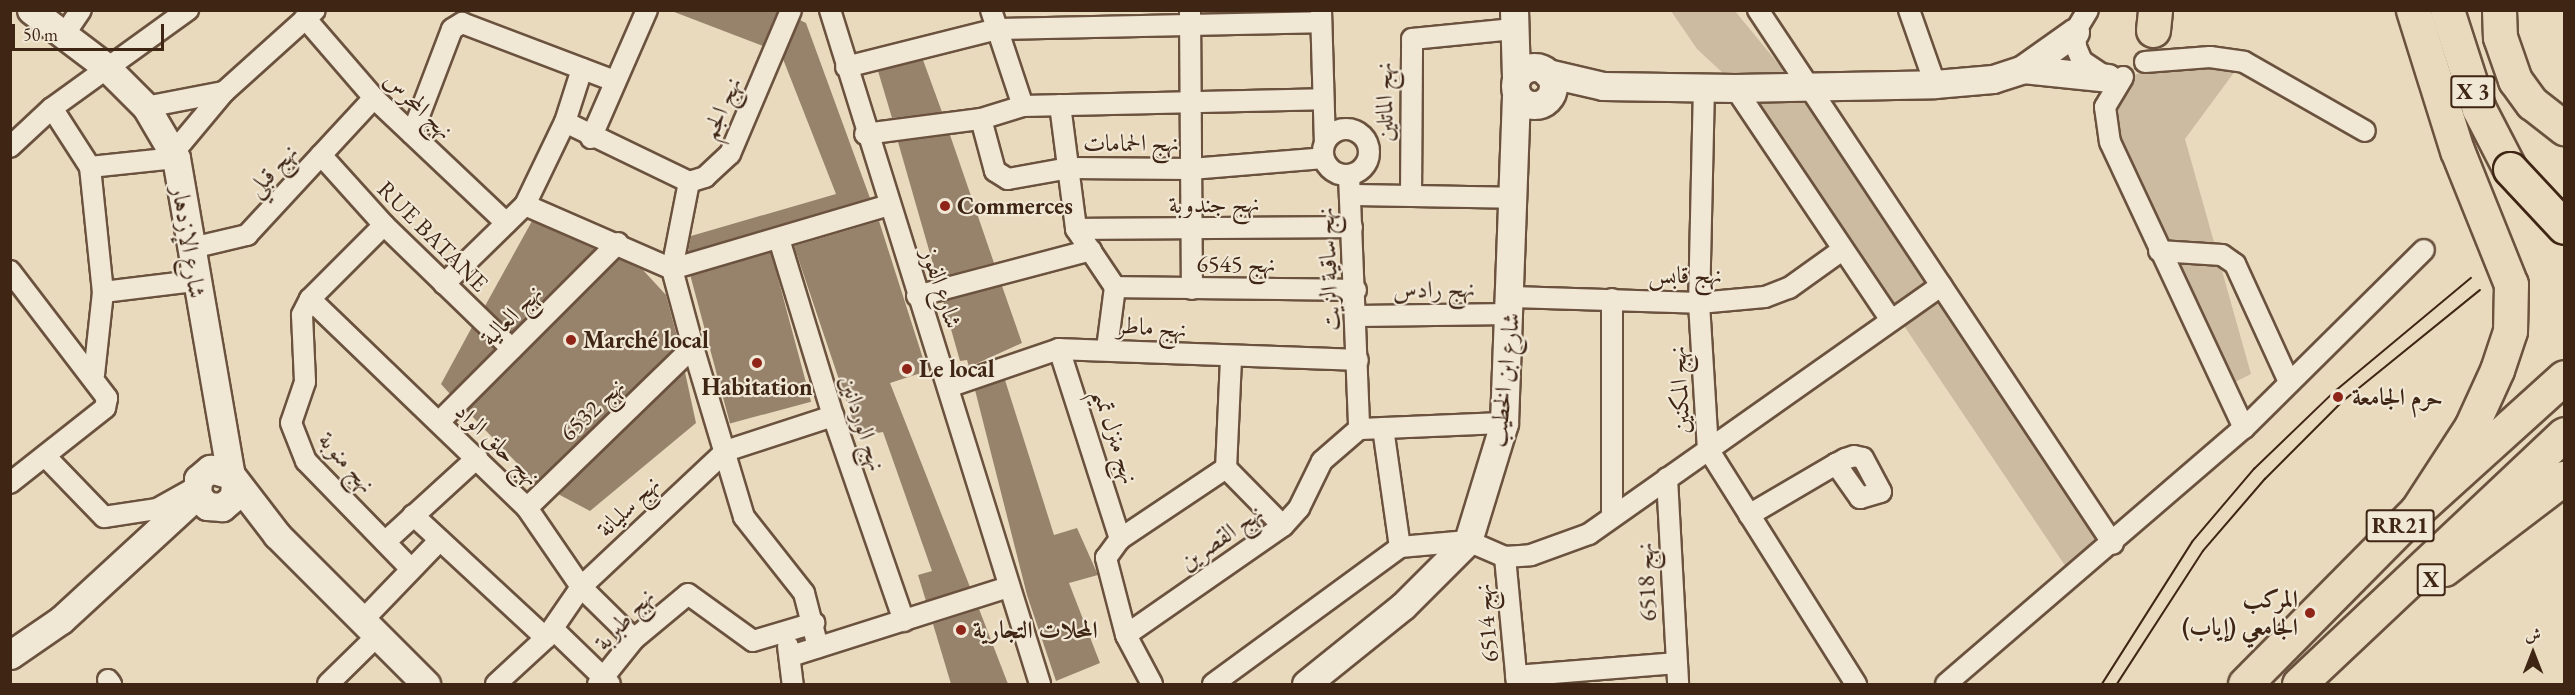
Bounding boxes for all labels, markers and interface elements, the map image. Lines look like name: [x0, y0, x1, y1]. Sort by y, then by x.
scale bar: [15, 12, 166, 50]
text: 50 m: [23, 23, 58, 46]
street label: نهج الماتلين: [1369, 62, 1399, 142]
street label: نهج المحرس: [378, 65, 460, 145]
street label: نهج الجم: [694, 72, 748, 144]
road number: X 3: [2449, 73, 2497, 111]
street label: نهج الحمامات: [1083, 129, 1179, 157]
street label: نهج قبلي: [240, 138, 304, 202]
street label: RUE BATANE: [372, 175, 494, 297]
street label: شارع الإزدهار: [166, 184, 212, 300]
street label: نهج جندوبة: [1168, 189, 1260, 219]
place label: Commerces: [957, 192, 1073, 220]
marker: Commerces: [938, 199, 952, 213]
street label: نهج ساقية الزيت: [1310, 206, 1346, 332]
street label: شارع الفوز: [916, 244, 968, 332]
street label: نهج 6545: [1197, 250, 1275, 278]
street label: نهج قابس: [1648, 261, 1722, 289]
street label: نهج رادس: [1393, 274, 1475, 304]
street label: نهج العالية: [474, 278, 548, 352]
street label: نهج ماطر: [1116, 310, 1188, 344]
street label: شارع ابن الخطيب: [1483, 311, 1525, 449]
place label: Marché local: [583, 326, 709, 354]
marker: Marché local: [564, 333, 578, 347]
street label: نهج المكنين: [1662, 345, 1696, 435]
place label: Le local: [919, 355, 995, 383]
marker: Habitation: [750, 356, 764, 370]
marker: Le local: [900, 362, 914, 376]
street label: نهج 6532: [554, 371, 630, 447]
street label: نهج الوردانين: [834, 371, 892, 475]
place label: Habitation: [701, 373, 813, 401]
place label: حرم الجامعة: [2352, 383, 2443, 411]
street label: نهج منزل تميم: [1087, 385, 1145, 487]
marker: حرم الجامعة: [2329, 388, 2347, 406]
street label: نهج حلق الواد: [449, 396, 547, 492]
street label: نهج منوبة: [313, 425, 381, 499]
street label: نهج سليانة: [591, 469, 665, 543]
street label: نهج القصرين: [1173, 498, 1269, 576]
road number: RR21: [2366, 507, 2434, 545]
street label: نهج 6518: [1630, 542, 1662, 622]
road number: X: [2416, 561, 2446, 599]
street label: نهج طبربة: [588, 582, 660, 656]
street label: نهج 6514: [1468, 582, 1504, 664]
place label: المركب الجامعي (إياب): [2182, 585, 2298, 641]
marker: المركب الجامعي (إياب): [2303, 606, 2317, 620]
place label: المحلات التجارية: [973, 616, 1098, 644]
marker: المحلات التجارية: [954, 623, 968, 637]
north arrow: [2503, 623, 2563, 683]
text: ش: [2525, 624, 2541, 645]

